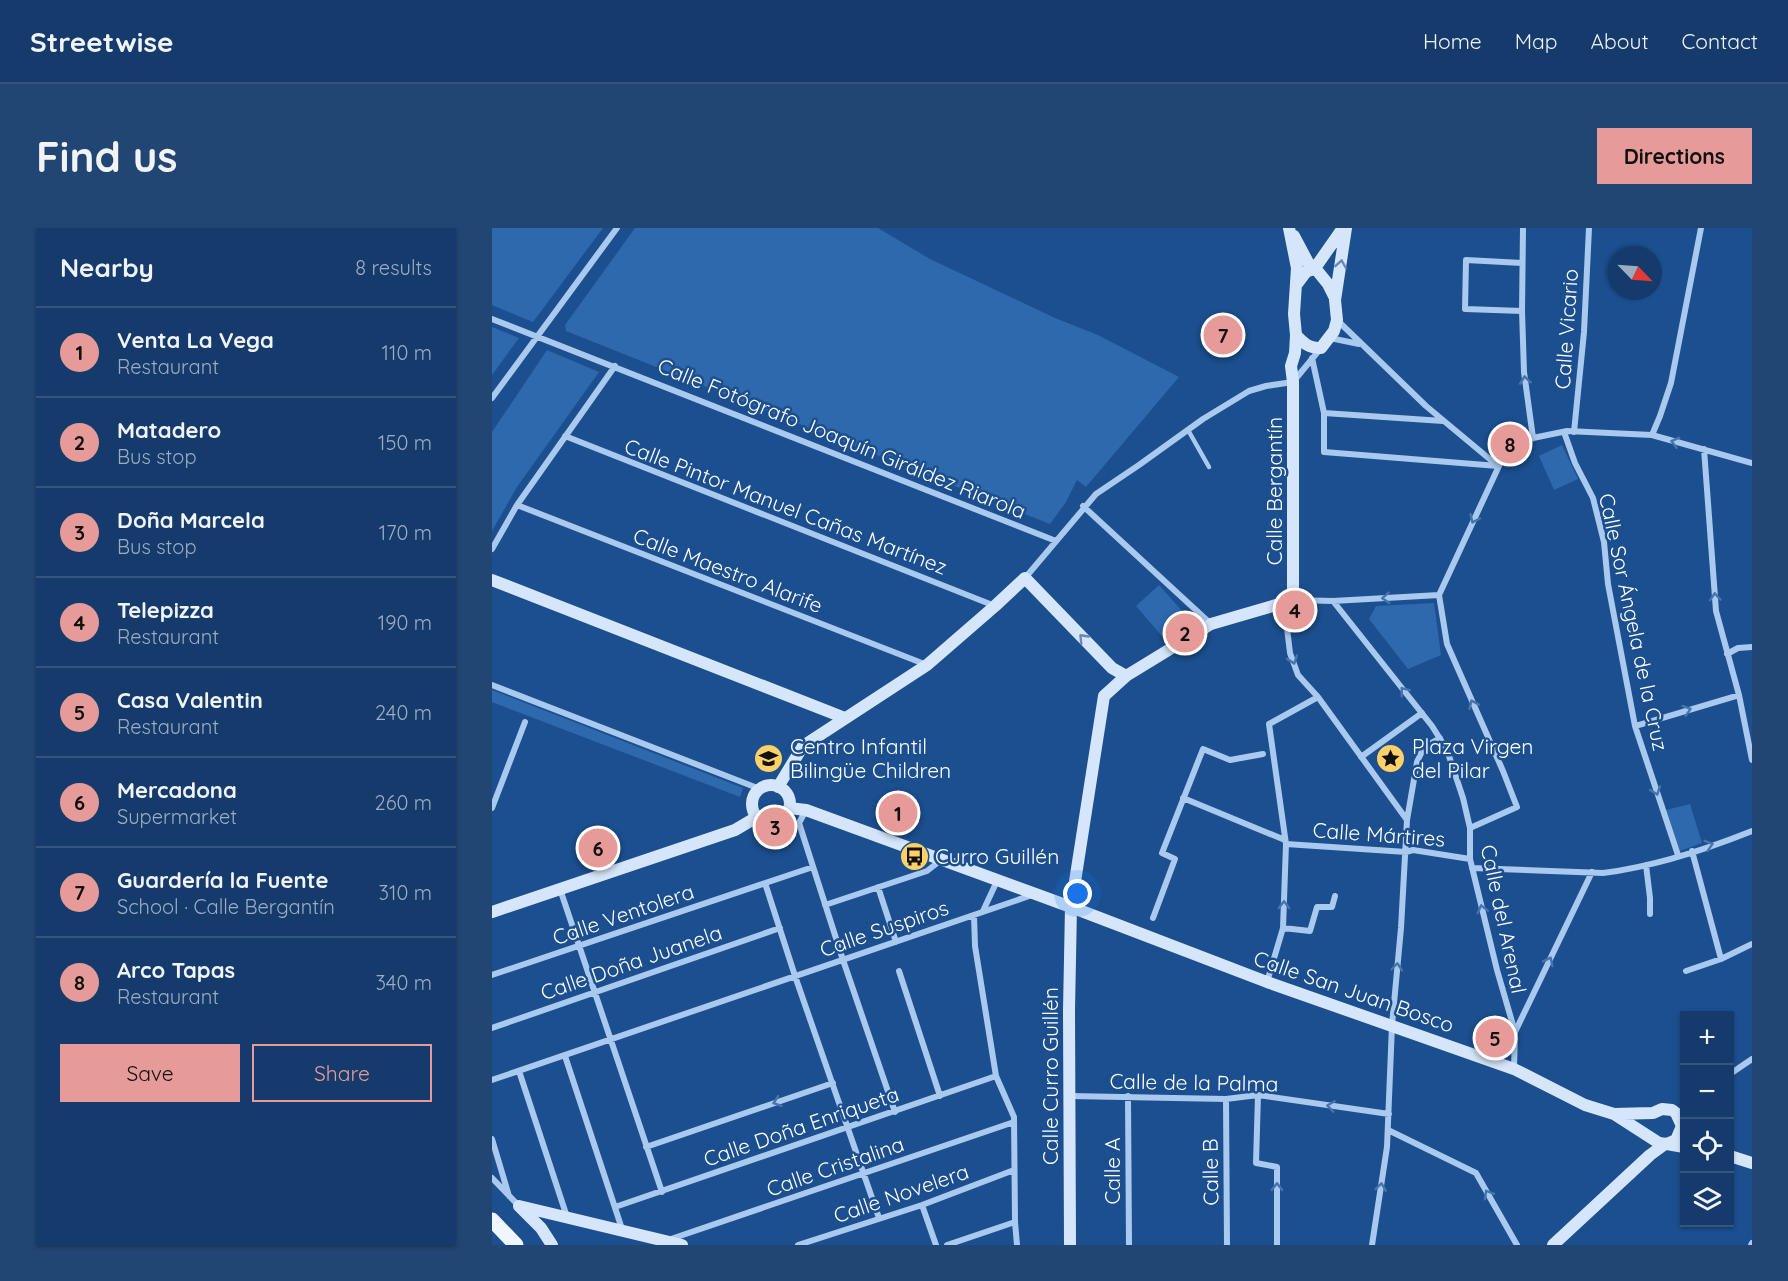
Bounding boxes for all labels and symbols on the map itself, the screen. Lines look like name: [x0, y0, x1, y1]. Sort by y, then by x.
north arrow: [1608, 246, 1662, 300]
one-way arrow: [1334, 259, 1346, 268]
street label: Calle Vicario: [1549, 268, 1583, 390]
pin: 7: [1204, 312, 1242, 358]
street label: Calle Fotógrafo Joaquín Giráldez Riarola: [654, 352, 1030, 524]
one-way arrow: [1520, 375, 1532, 384]
street label: Calle Bergantín: [1261, 417, 1287, 565]
pin: 8: [1490, 422, 1530, 466]
street label: Calle Pintor Manuel Cañas Martínez: [621, 432, 951, 580]
one-way arrow: [1670, 436, 1680, 449]
street label: Calle Sor Ángela de la Cruz: [1594, 491, 1674, 753]
one-way arrow: [1469, 513, 1481, 524]
street label: Calle Maestro Alarife: [630, 522, 826, 618]
pin: 4: [1276, 588, 1314, 632]
one-way arrow: [1381, 592, 1390, 605]
one-way arrow: [1709, 593, 1722, 602]
pin: 2: [1166, 610, 1204, 656]
one-way arrow: [1079, 634, 1090, 644]
one-way arrow: [1285, 654, 1298, 665]
one-way arrow: [1401, 687, 1412, 698]
one-way arrow: [1469, 700, 1481, 711]
one-way arrow: [1681, 705, 1692, 717]
place label: Centro Infantil Bilingüe Children: [790, 733, 951, 783]
place label: Plaza Virgen del Pilar: [1412, 733, 1534, 783]
school or university icon: Centro Infantil Bilingüe Children: [753, 742, 785, 774]
place icon: Plaza Virgen del Pilar: [1375, 742, 1407, 774]
one-way arrow: [1649, 785, 1661, 796]
pin: 1: [878, 790, 918, 836]
pin: 3: [756, 804, 794, 850]
street label: Calle Mártires: [1312, 816, 1446, 852]
pin: 6: [578, 826, 618, 870]
bus stop icon: Curro Guillén: [898, 840, 930, 872]
one-way arrow: [1703, 840, 1714, 852]
street label: Calle del Arenal: [1476, 842, 1532, 996]
place label: Curro Guillén: [935, 843, 1059, 869]
street label: Calle Ventolera: [549, 878, 697, 950]
your location: [1063, 879, 1092, 908]
street label: Calle Suspiros: [816, 894, 952, 962]
one-way arrow: [1277, 901, 1290, 910]
one-way arrow: [1477, 905, 1490, 915]
street label: Calle Doña Juanela: [537, 919, 725, 1005]
street label: Calle San Juan Bosco: [1250, 944, 1458, 1038]
one-way arrow: [1542, 956, 1554, 967]
one-way arrow: [1390, 962, 1403, 971]
street label: Calle Curro Guillén: [1037, 987, 1063, 1165]
pin: 5: [1476, 1016, 1514, 1060]
street label: Calle de la Palma: [1109, 1068, 1279, 1096]
street label: Calle Doña Enriqueta: [700, 1080, 902, 1172]
one-way arrow: [772, 1095, 783, 1108]
one-way arrow: [1326, 1100, 1335, 1112]
street label: Calle Cristalina: [763, 1130, 907, 1202]
street label: Calle A: [1099, 1137, 1125, 1205]
street label: Calle B: [1196, 1138, 1224, 1206]
street label: Calle Novelera: [830, 1158, 972, 1228]
one-way arrow: [1271, 1182, 1283, 1191]
one-way arrow: [1374, 1183, 1386, 1192]
one-way arrow: [1484, 1190, 1495, 1200]

